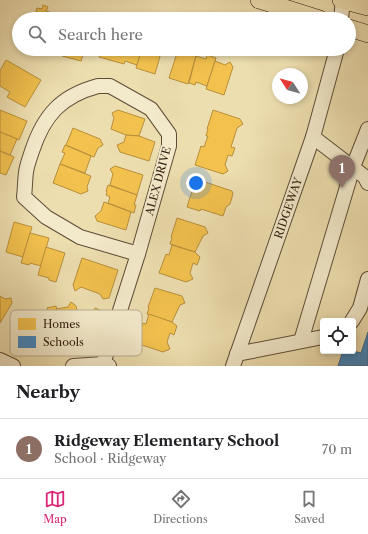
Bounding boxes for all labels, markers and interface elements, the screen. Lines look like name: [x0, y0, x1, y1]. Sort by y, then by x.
search box: [12, 12, 356, 56]
icon: search: [26, 23, 48, 45]
text: Search here: [58, 25, 143, 44]
north arrow: [272, 68, 308, 104]
street label: ALEX DRIVE: [142, 145, 174, 218]
pin: 1: [329, 155, 355, 188]
your location: [186, 173, 206, 193]
street label: RIDGEWAY: [271, 175, 305, 240]
legend: [10, 310, 142, 356]
text: Homes: [43, 317, 80, 331]
map controls: [320, 318, 356, 354]
button: locate: [320, 318, 356, 354]
text: Schools: [43, 335, 84, 349]
text: Nearby: [16, 382, 80, 402]
text: Ridgeway Elementary School: [54, 431, 279, 450]
text: 1: [26, 441, 32, 457]
text: 70 m: [322, 441, 352, 457]
text: School · Ridgeway: [54, 450, 167, 466]
tab: Map: [43, 488, 67, 526]
tab: Directions: [153, 488, 208, 526]
tab: Saved: [294, 488, 325, 526]

